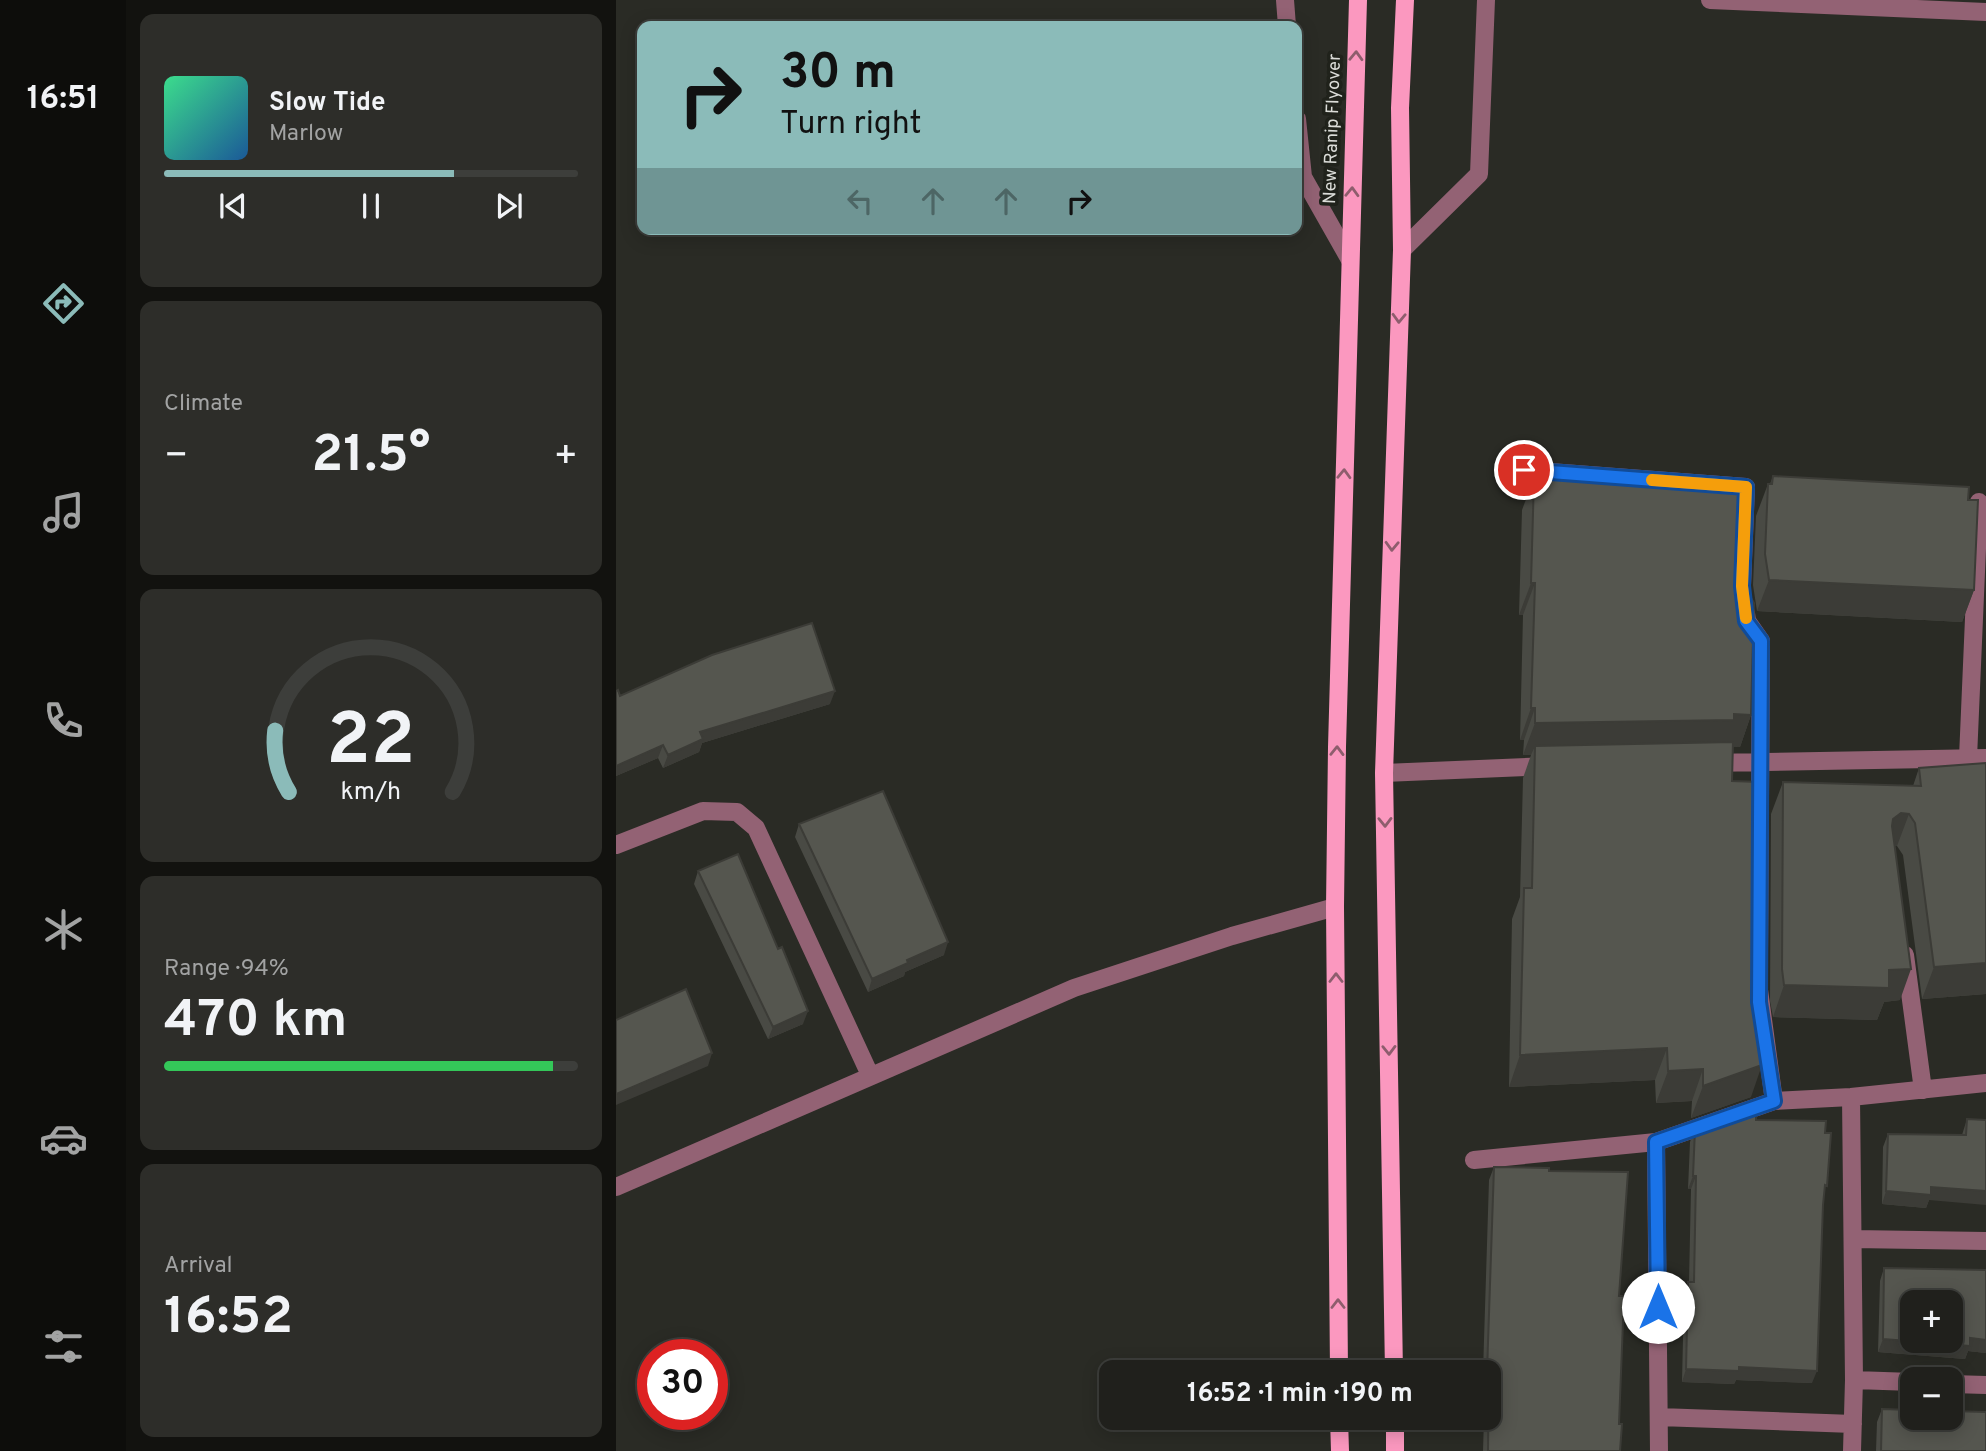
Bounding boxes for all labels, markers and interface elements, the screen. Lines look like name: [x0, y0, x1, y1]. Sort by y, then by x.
text: 30 m: [780, 44, 896, 106]
icon: right: [665, 49, 756, 140]
one-way arrow: [1349, 50, 1364, 61]
street label: New Ranip Flyover: [1319, 54, 1347, 204]
text: 16:51: [27, 80, 99, 120]
text: Slow Tide: [269, 87, 386, 120]
text: Turn right: [780, 105, 922, 145]
text: Marlow: [269, 120, 343, 149]
icon: left: [841, 182, 879, 220]
icon: ahead: [914, 182, 952, 220]
icon: ahead: [987, 182, 1025, 220]
icon: right: [1060, 182, 1098, 220]
one-way arrow: [1344, 186, 1360, 197]
icon: previous: [214, 187, 252, 225]
icon: pause: [352, 187, 390, 225]
icon: next: [490, 187, 528, 225]
icon: directions: [39, 279, 88, 328]
one-way arrow: [1392, 313, 1407, 324]
text: Climate: [164, 390, 243, 419]
text: 21.5°: [312, 424, 430, 490]
text: −: [164, 433, 189, 482]
text: +: [553, 433, 578, 482]
pin: [1494, 440, 1554, 500]
icon: arrive: [1505, 451, 1543, 489]
one-way arrow: [1336, 469, 1352, 479]
icon: music: [39, 488, 88, 537]
one-way arrow: [1384, 541, 1399, 552]
icon: phone: [39, 696, 88, 745]
text: 22: [326, 698, 416, 790]
one-way arrow: [1329, 745, 1345, 756]
text: km/h: [341, 776, 401, 808]
one-way arrow: [1377, 817, 1393, 828]
icon: climate: [39, 905, 88, 954]
text: Range · 94%: [164, 955, 289, 984]
one-way arrow: [1328, 973, 1344, 983]
text: 470 km: [164, 989, 347, 1055]
one-way arrow: [1381, 1044, 1396, 1055]
icon: car: [39, 1114, 88, 1163]
text: Arrival: [164, 1252, 233, 1281]
position arrow: [1621, 1270, 1695, 1344]
text: 16:52: [164, 1286, 293, 1352]
map controls: [1900, 1290, 1963, 1430]
button: +: [1900, 1290, 1963, 1353]
one-way arrow: [1331, 1298, 1346, 1309]
icon: filters: [39, 1322, 88, 1371]
speed limit sign: 30: [637, 1339, 728, 1430]
button: −: [1900, 1367, 1963, 1430]
text: 16:52 · 1 min · 190 m: [1187, 1378, 1413, 1411]

